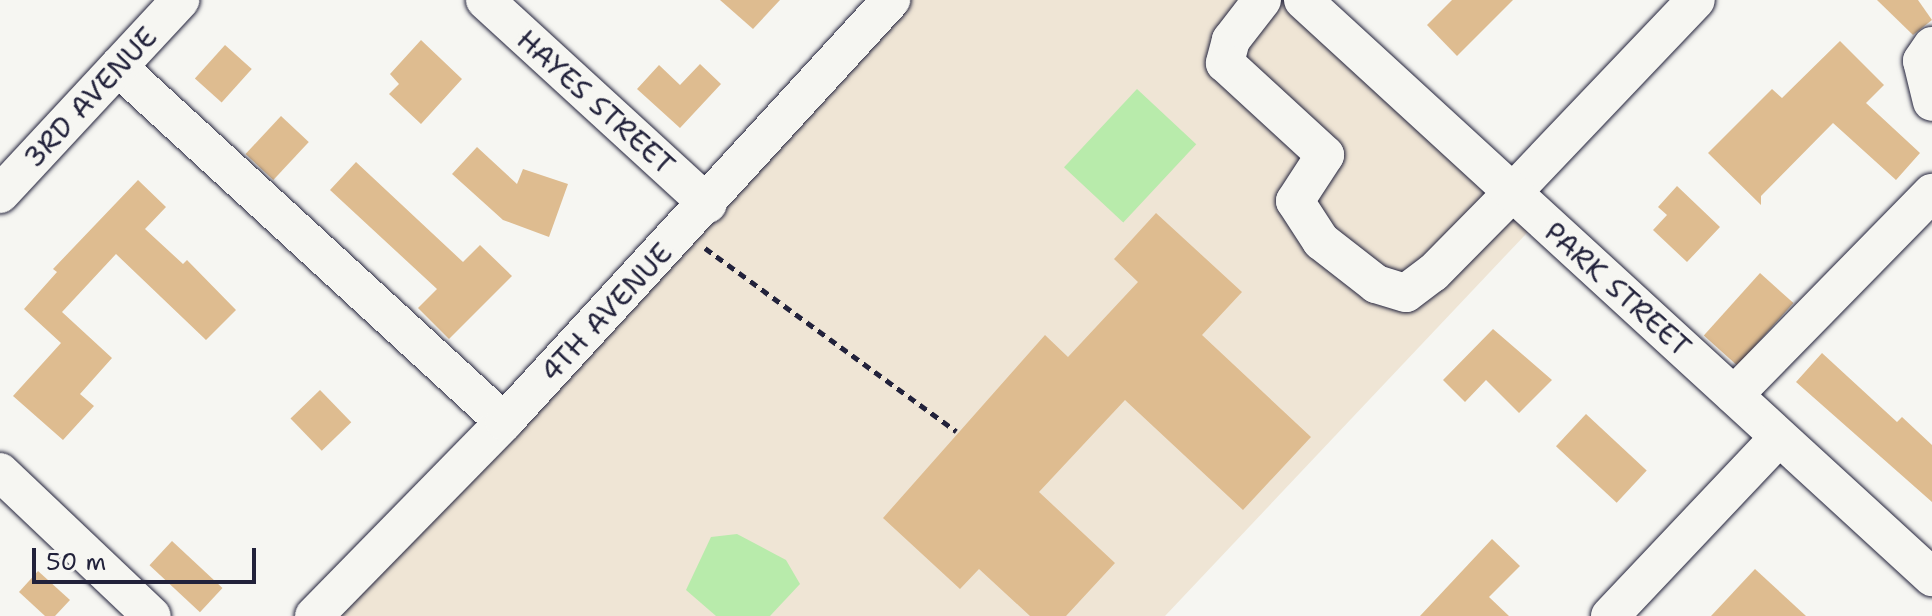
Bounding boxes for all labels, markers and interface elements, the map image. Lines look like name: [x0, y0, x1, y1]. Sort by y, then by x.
street label: 3RD AVENUE: [16, 20, 164, 174]
street label: HAYES STREET: [510, 22, 682, 182]
street label: PARK STREET: [1538, 214, 1698, 364]
street label: 4TH AVENUE: [533, 236, 679, 388]
scale bar: [36, 532, 260, 582]
text: 50 m: [46, 546, 106, 578]

